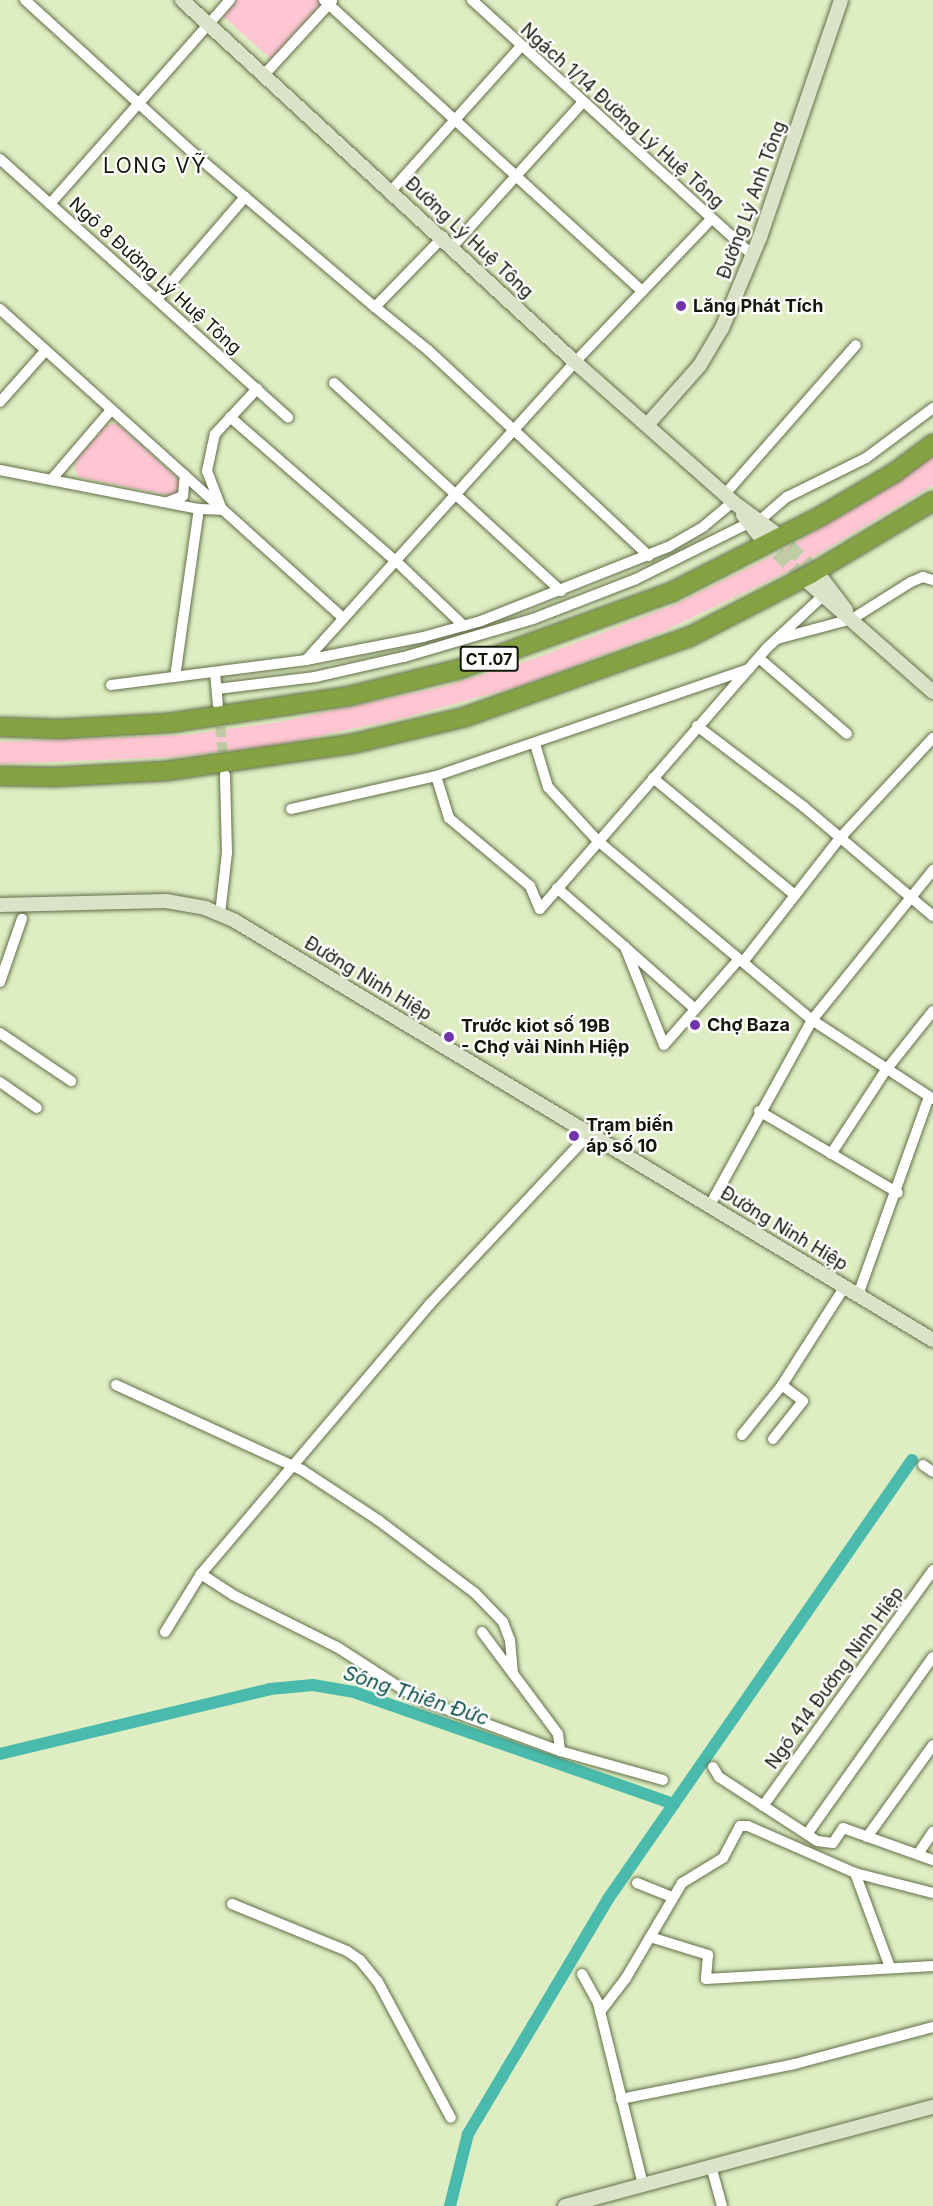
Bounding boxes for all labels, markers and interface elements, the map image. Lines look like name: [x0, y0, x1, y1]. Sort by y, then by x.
street label: Ngách 1/14 Đường Lý Huệ Tông: [516, 19, 728, 213]
street label: Đường Lý Anh Tông: [713, 118, 791, 282]
district label: LONG VỸ: [103, 153, 207, 179]
street label: Đường Lý Huệ Tông: [400, 173, 538, 303]
street label: Ngõ 8 Đường Lý Huệ Tông: [65, 193, 245, 359]
place label: Lăng Phát Tích: [693, 295, 823, 317]
marker: Lăng Phát Tích: [674, 299, 688, 313]
road number: CT.07: [459, 646, 519, 672]
street label: Đường Ninh Hiệp: [300, 933, 436, 1025]
place label: Chợ Baza: [707, 1014, 790, 1036]
place label: Trước kiot số 19B - Chợ vải Ninh Hiệp: [461, 1016, 629, 1058]
marker: Chợ Baza: [688, 1018, 702, 1032]
marker: Trước kiot số 19B - Chợ vải Ninh Hiệp: [442, 1030, 456, 1044]
place label: Trạm biến áp số 10: [586, 1115, 673, 1158]
marker: Trạm biến áp số 10: [567, 1129, 581, 1143]
street label: Đường Ninh Hiệp: [716, 1183, 852, 1275]
street label: Ngõ 414 Đường Ninh Hiệp: [762, 1583, 908, 1773]
water label: Sông Thiên Đức: [340, 1661, 492, 1731]

